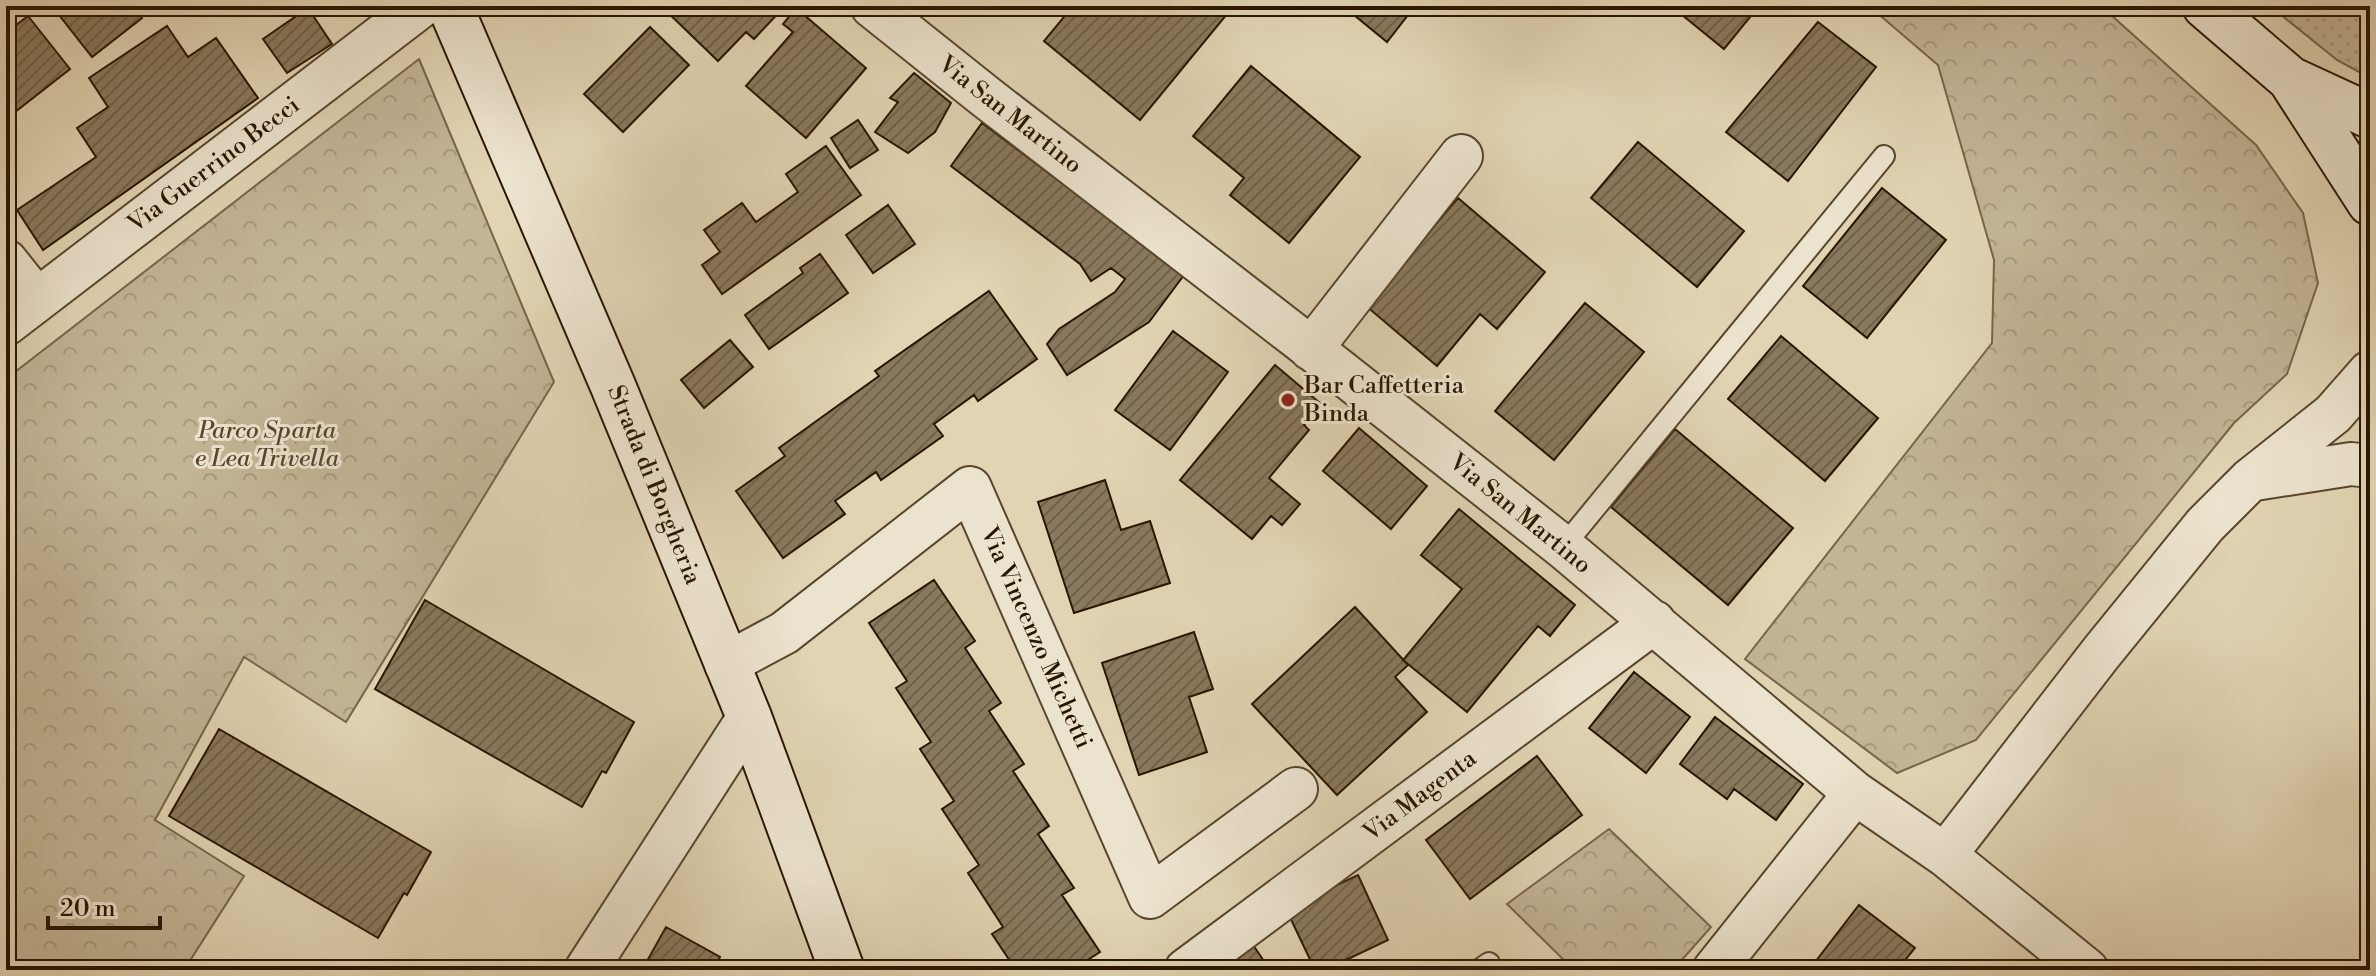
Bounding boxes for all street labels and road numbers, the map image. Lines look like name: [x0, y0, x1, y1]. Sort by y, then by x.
street label: Via San Martino: [931, 49, 1088, 181]
street label: Via Guerrino Becci: [121, 90, 306, 240]
street label: Strada di Borgheria: [600, 381, 708, 590]
street label: Via San Martino: [1442, 447, 1597, 581]
street label: Via Vincenzo Michetti: [973, 521, 1098, 754]
street label: Via Magenta: [1357, 743, 1483, 849]

